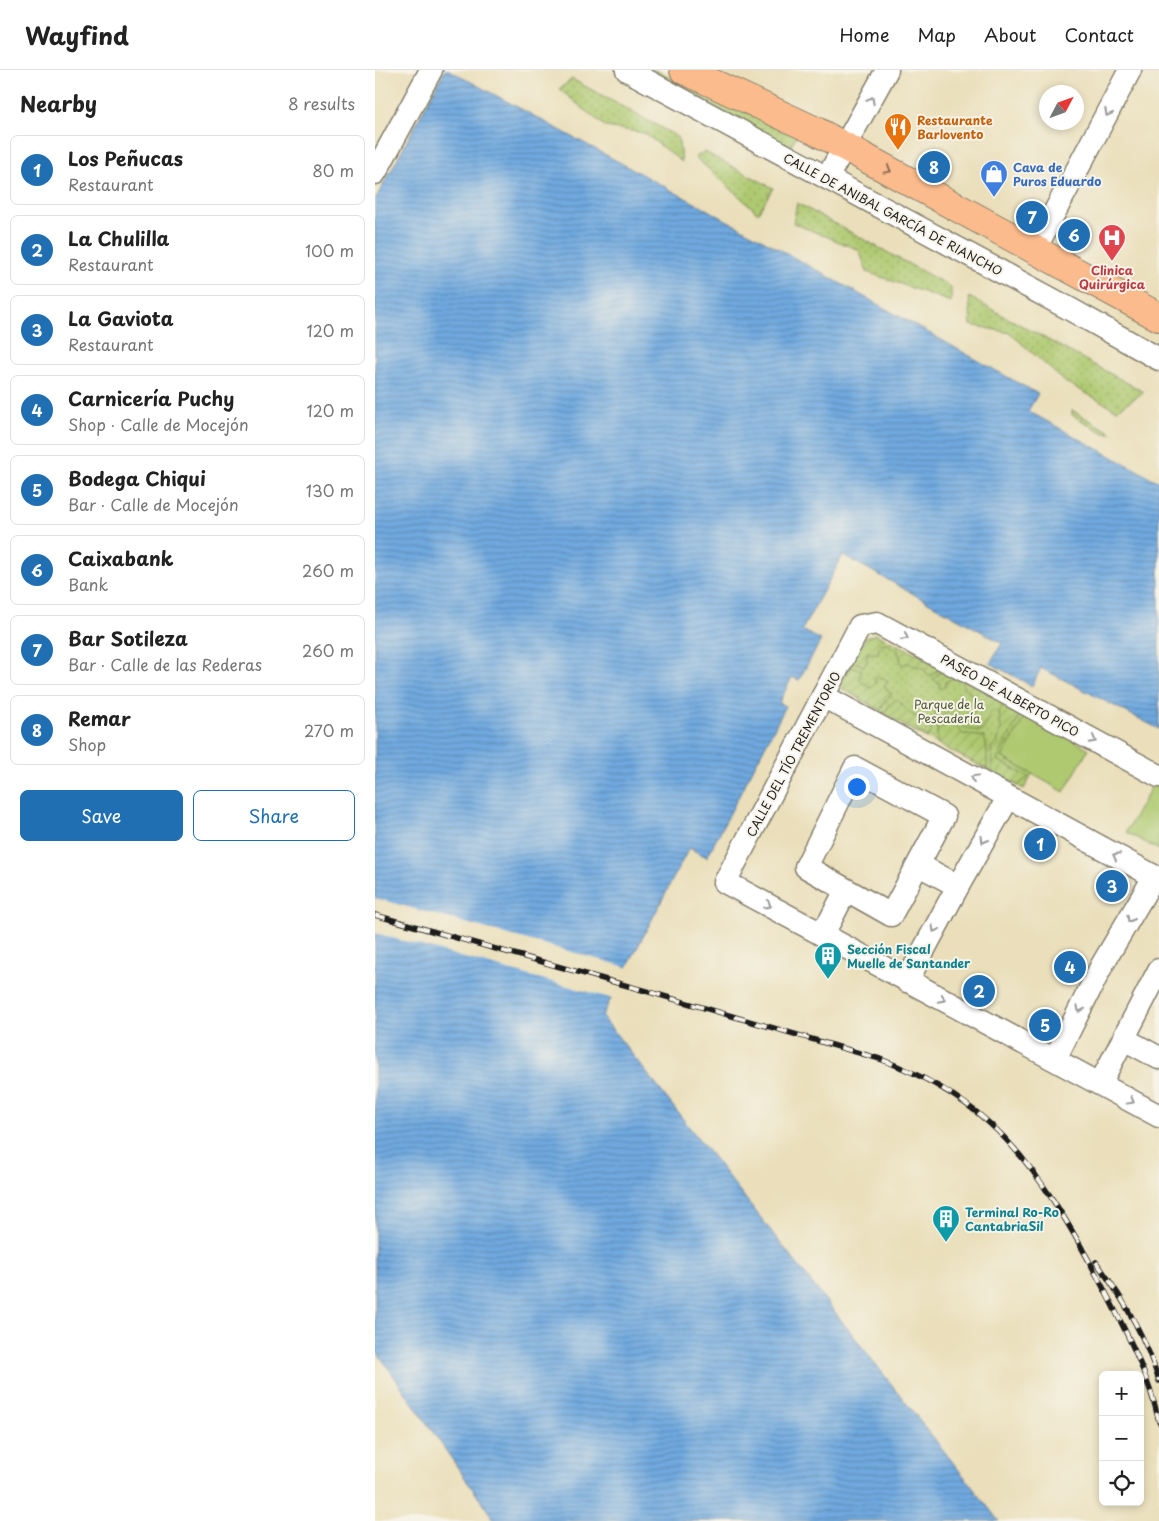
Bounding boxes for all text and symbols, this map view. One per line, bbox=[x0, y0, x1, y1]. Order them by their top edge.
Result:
text: Wayfind bbox=[25, 17, 129, 53]
text: Home bbox=[839, 21, 889, 48]
text: Map bbox=[917, 21, 956, 48]
text: About bbox=[984, 21, 1036, 48]
text: Contact bbox=[1064, 21, 1134, 48]
north arrow bbox=[1039, 85, 1084, 130]
text: Nearby bbox=[20, 87, 97, 119]
text: 8 results bbox=[288, 91, 355, 115]
one-way arrow bbox=[865, 96, 875, 105]
one-way arrow bbox=[1104, 108, 1114, 117]
place label: Restaurante Barlovento bbox=[917, 111, 993, 143]
restaurant icon: Restaurante Barlovento bbox=[883, 112, 913, 151]
text: Los Peñucas bbox=[68, 144, 183, 172]
street label: CALLE DE ANIBAL GARCÍA DE RIANCHO bbox=[780, 148, 1006, 280]
pin: 8 bbox=[918, 148, 950, 186]
text: 1 bbox=[33, 158, 41, 182]
text: 80 m bbox=[312, 158, 354, 182]
place label: Cava de Puros Eduardo bbox=[1013, 158, 1101, 190]
shop icon: Cava de Puros Eduardo bbox=[979, 159, 1009, 198]
one-way arrow bbox=[883, 164, 892, 174]
text: Restaurant bbox=[68, 172, 154, 196]
pin: 7 bbox=[1016, 198, 1048, 236]
pin: 6 bbox=[1058, 216, 1090, 254]
hospital icon: Clinica Quirúrgica bbox=[1097, 223, 1127, 262]
text: La Chulilla bbox=[68, 224, 169, 252]
text: 2 bbox=[31, 238, 43, 262]
text: 100 m bbox=[305, 238, 354, 262]
text: Restaurant bbox=[68, 252, 154, 276]
place label: Clinica Quirúrgica bbox=[1079, 261, 1146, 293]
text: La Gaviota bbox=[68, 304, 174, 332]
text: 3 bbox=[32, 318, 42, 342]
text: 120 m bbox=[307, 318, 354, 342]
text: Restaurant bbox=[68, 332, 154, 356]
text: Carnicería Puchy bbox=[68, 384, 234, 412]
text: 4 bbox=[32, 398, 42, 422]
text: 120 m bbox=[307, 398, 354, 422]
text: Shop · Calle de Mocejón bbox=[68, 412, 249, 436]
text: Bodega Chiqui bbox=[68, 464, 206, 492]
text: 5 bbox=[32, 478, 42, 502]
text: 130 m bbox=[306, 478, 354, 502]
text: Bar · Calle de Mocejón bbox=[68, 492, 239, 516]
text: Caixabank bbox=[68, 544, 173, 572]
text: 6 bbox=[31, 558, 43, 582]
text: 260 m bbox=[302, 558, 354, 582]
text: Bank bbox=[68, 572, 108, 596]
text: Bar Sotileza bbox=[68, 624, 188, 652]
one-way arrow bbox=[899, 631, 908, 641]
text: 7 bbox=[32, 638, 42, 662]
text: 260 m bbox=[302, 638, 354, 662]
street label: PASEO DE ALBERTO PICO bbox=[938, 649, 1082, 741]
text: Bar · Calle de las Rederas bbox=[68, 652, 262, 676]
street label: CALLE DEL TÍO TREMENTORIO bbox=[742, 668, 844, 840]
park label: Parque de la Pescadería bbox=[914, 695, 985, 727]
text: Remar bbox=[68, 704, 131, 732]
text: 8 bbox=[32, 718, 42, 742]
text: 270 m bbox=[304, 718, 354, 742]
text: Shop bbox=[68, 732, 106, 756]
one-way arrow bbox=[1088, 734, 1097, 744]
your location bbox=[844, 774, 870, 800]
one-way arrow bbox=[970, 774, 979, 784]
button: Save bbox=[20, 790, 183, 841]
button: Share bbox=[193, 790, 355, 841]
pin: 1 bbox=[1024, 825, 1056, 863]
one-way arrow bbox=[981, 835, 991, 844]
one-way arrow bbox=[1112, 852, 1121, 862]
pin: 3 bbox=[1096, 867, 1128, 905]
one-way arrow bbox=[763, 899, 772, 909]
one-way arrow bbox=[1126, 913, 1136, 922]
one-way arrow bbox=[931, 924, 941, 933]
place label: Sección Fiscal Muelle de Santander bbox=[847, 940, 971, 972]
building icon: Sección Fiscal Muelle de Santander bbox=[813, 941, 843, 980]
pin: 4 bbox=[1054, 948, 1086, 986]
pin: 2 bbox=[963, 972, 995, 1010]
one-way arrow bbox=[937, 993, 946, 1003]
one-way arrow bbox=[1076, 1004, 1086, 1013]
pin: 5 bbox=[1029, 1006, 1061, 1044]
one-way arrow bbox=[1126, 1095, 1135, 1105]
place label: Terminal Ro-Ro CantabriaSil bbox=[965, 1203, 1059, 1235]
building icon: Terminal Ro-Ro CantabriaSil bbox=[931, 1204, 961, 1243]
map controls bbox=[1099, 1371, 1144, 1506]
button: + bbox=[1099, 1371, 1144, 1416]
button: − bbox=[1099, 1416, 1144, 1461]
button: locate bbox=[1099, 1461, 1144, 1506]

